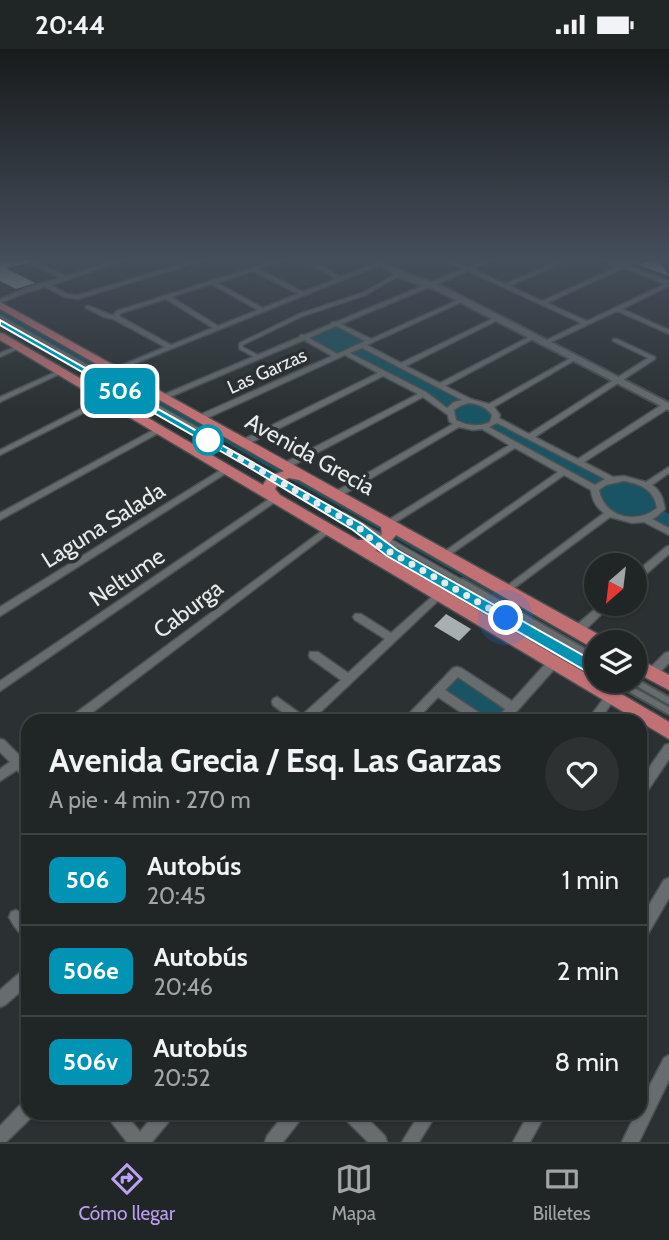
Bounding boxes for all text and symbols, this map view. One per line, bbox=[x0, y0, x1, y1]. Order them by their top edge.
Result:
text: 20:44 bbox=[35, 9, 105, 41]
street label: Las Garzas bbox=[224, 343, 310, 399]
line badge: 506 bbox=[80, 368, 160, 414]
text: 506 bbox=[98, 376, 142, 405]
street label: Avenida Grecia bbox=[241, 407, 379, 501]
unlabelled marker bbox=[193, 425, 223, 455]
street label: Laguna Salada bbox=[36, 476, 170, 574]
street label: Neltume bbox=[84, 542, 170, 612]
north arrow bbox=[584, 553, 648, 616]
map controls bbox=[584, 553, 647, 693]
street label: Caburga bbox=[148, 574, 228, 644]
your location bbox=[488, 600, 523, 635]
button: layers bbox=[584, 630, 647, 693]
button: heart bbox=[545, 737, 619, 811]
text: Avenida Grecia / Esq. Las Garzas bbox=[49, 740, 502, 780]
text: A pie · 4 min · 270 m bbox=[49, 786, 251, 814]
text: Autobús bbox=[147, 850, 241, 882]
text: 1 min bbox=[562, 864, 619, 896]
text: 506 bbox=[66, 865, 109, 894]
text: 20:45 bbox=[147, 882, 206, 910]
text: Autobús bbox=[154, 941, 248, 973]
text: 2 min bbox=[557, 955, 619, 987]
text: 506e bbox=[63, 956, 119, 985]
text: 20:46 bbox=[154, 973, 213, 1001]
text: Autobús bbox=[153, 1032, 247, 1064]
text: 8 min bbox=[555, 1046, 619, 1078]
text: 506v bbox=[63, 1047, 118, 1076]
text: 20:52 bbox=[153, 1064, 211, 1092]
tab: Cómo llegar bbox=[78, 1160, 175, 1225]
tab: Mapa bbox=[332, 1160, 376, 1225]
tab: Billetes bbox=[533, 1160, 591, 1225]

